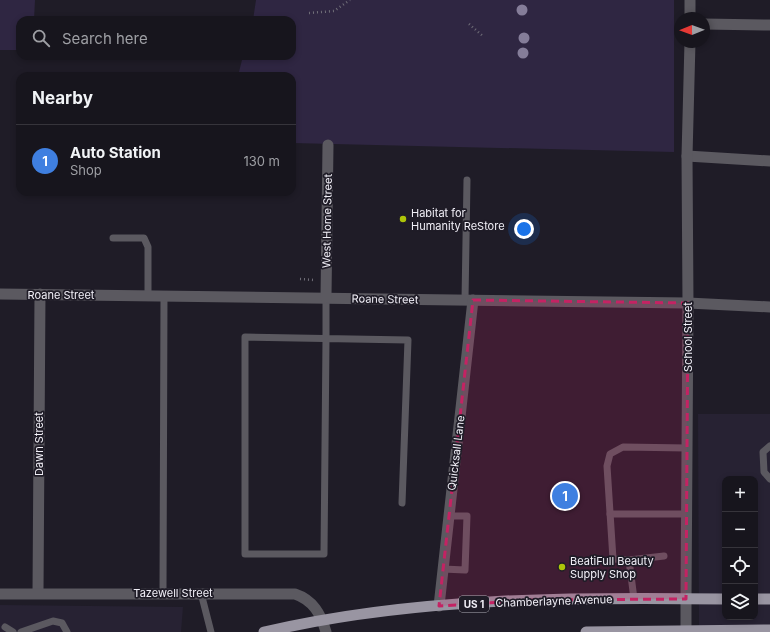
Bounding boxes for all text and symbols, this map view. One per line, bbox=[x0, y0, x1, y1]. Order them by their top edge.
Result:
north arrow bbox=[674, 12, 710, 48]
search box bbox=[16, 16, 296, 60]
icon: search bbox=[30, 27, 52, 49]
text: Search here bbox=[62, 29, 148, 48]
text: Nearby bbox=[32, 88, 93, 108]
text: Auto Station bbox=[70, 143, 161, 162]
text: 1 bbox=[42, 153, 48, 169]
text: 130 m bbox=[243, 153, 280, 169]
text: Shop bbox=[70, 162, 102, 178]
street label: West Home Street bbox=[319, 173, 335, 268]
place label: Habitat for Humanity ReStore bbox=[411, 206, 505, 233]
marker: Habitat for Humanity ReStore bbox=[398, 214, 408, 224]
your location bbox=[514, 219, 534, 239]
street label: Roane Street bbox=[28, 288, 95, 302]
street label: Roane Street bbox=[351, 291, 419, 307]
street label: School Street bbox=[681, 302, 695, 372]
street label: Dawn Street bbox=[32, 412, 46, 476]
street label: Quicksall Lane bbox=[444, 415, 468, 491]
map controls bbox=[722, 476, 758, 620]
button: + bbox=[722, 476, 758, 512]
pin: 1 bbox=[552, 481, 578, 511]
button: − bbox=[722, 512, 758, 548]
button: locate bbox=[722, 548, 758, 584]
place label: BeatiFull Beauty Supply Shop bbox=[570, 554, 654, 581]
marker: BeatiFull Beauty Supply Shop bbox=[557, 562, 567, 572]
button: layers bbox=[722, 584, 758, 620]
street label: Tazewell Street bbox=[133, 586, 213, 600]
street label: Chamberlayne Avenue bbox=[495, 592, 613, 610]
road number: US 1 bbox=[459, 596, 489, 612]

